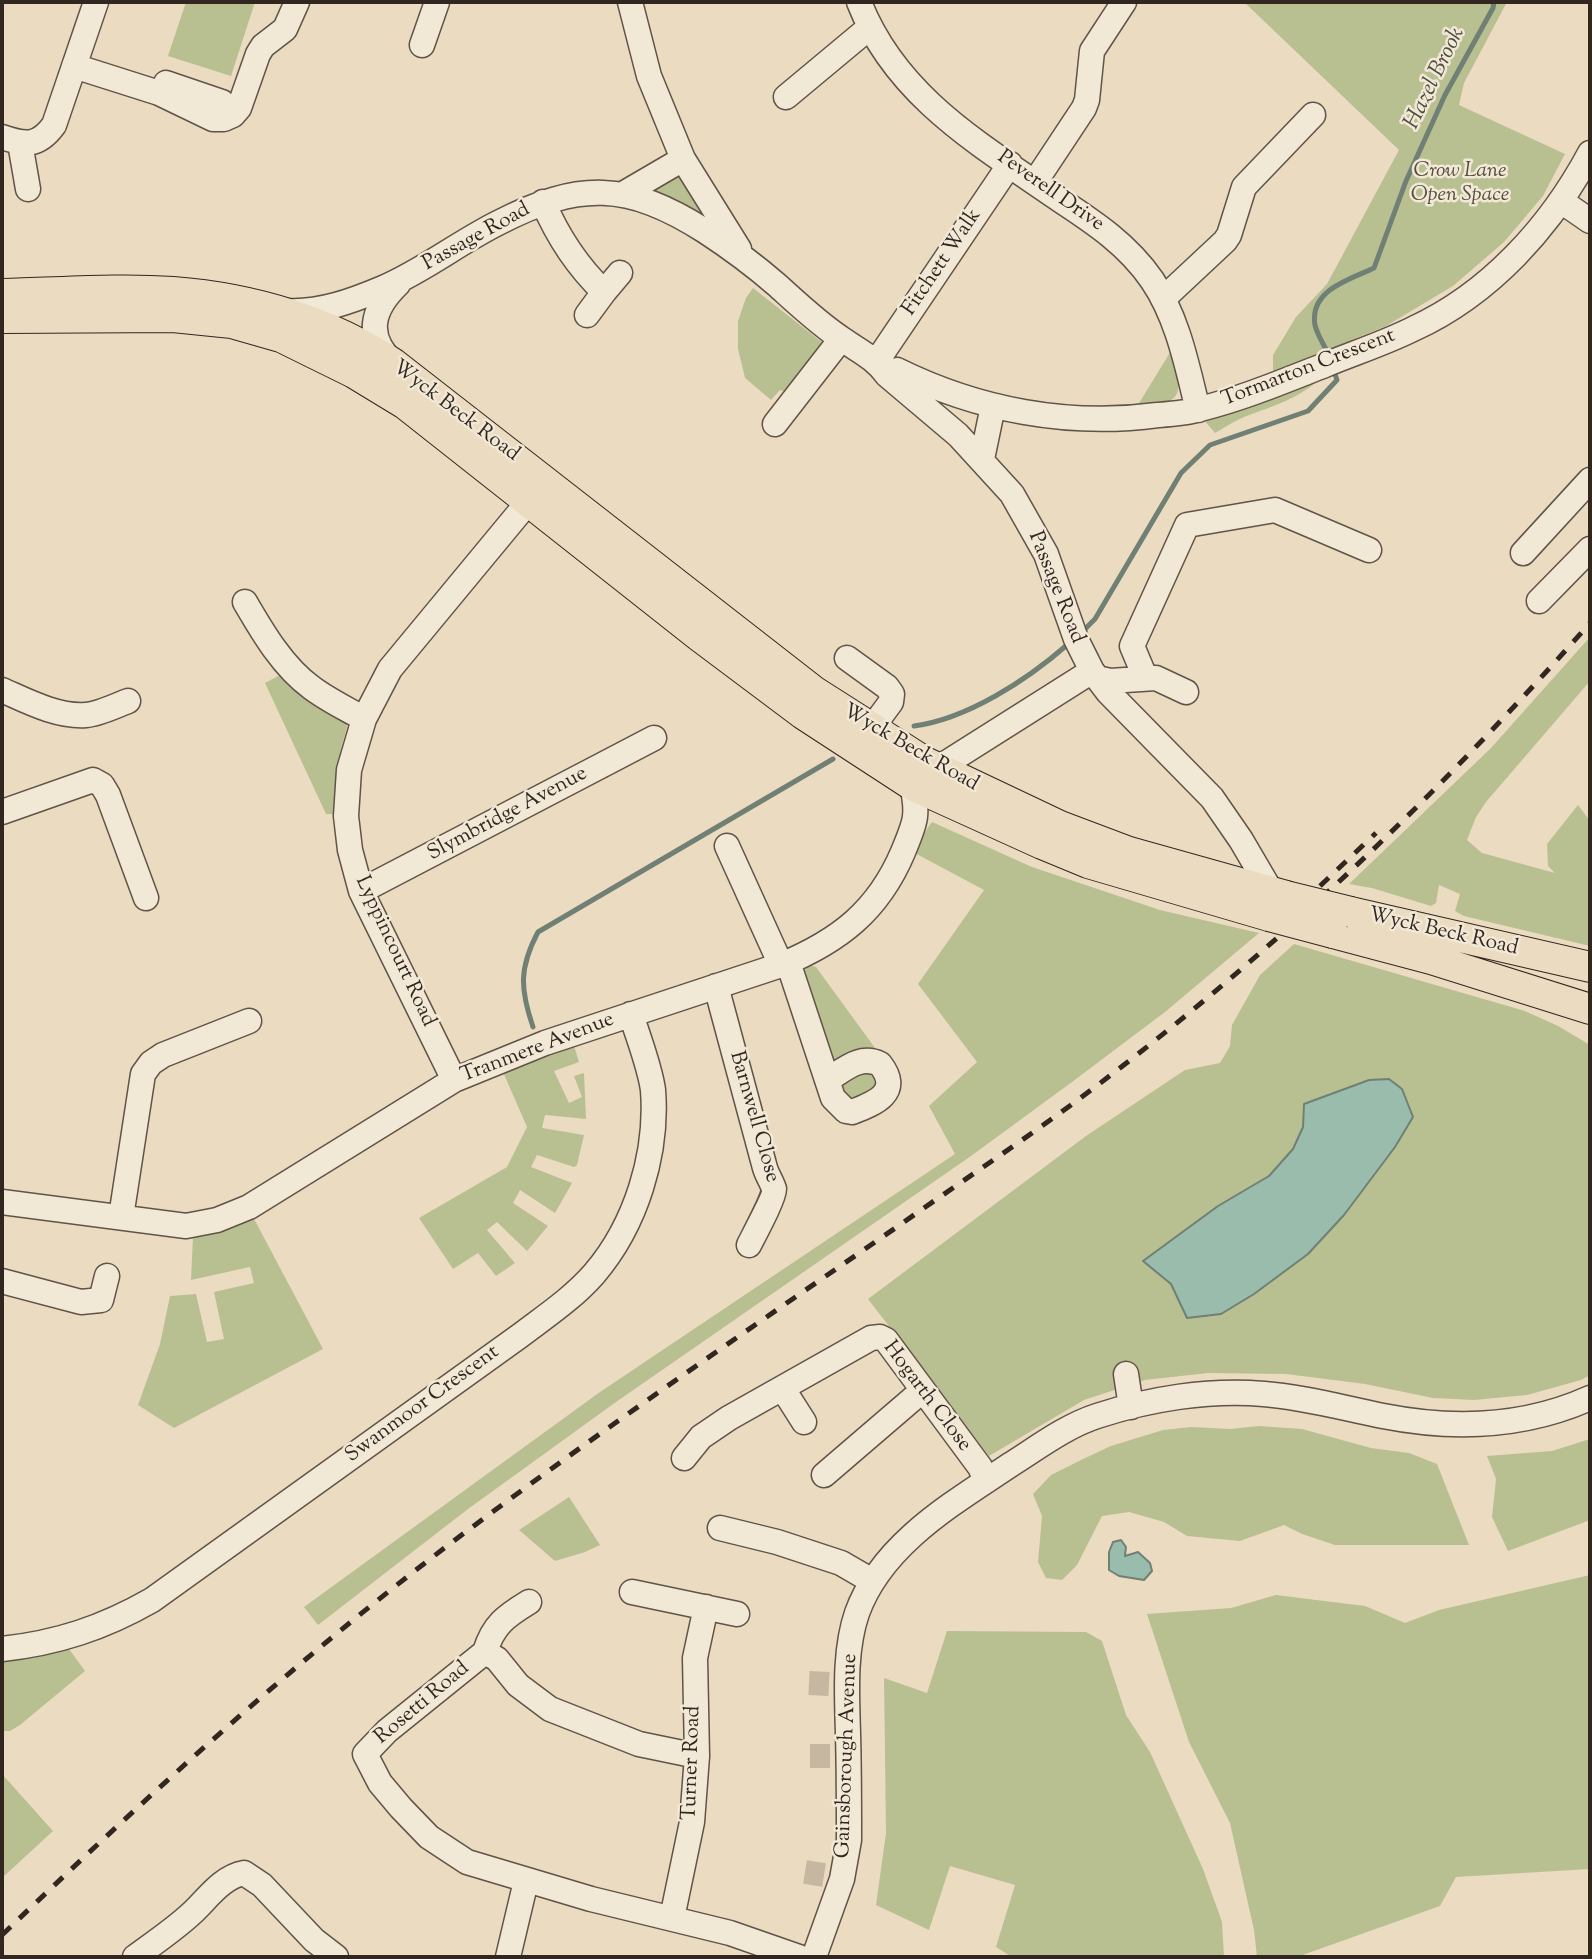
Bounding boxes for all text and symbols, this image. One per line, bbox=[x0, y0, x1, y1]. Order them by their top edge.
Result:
water label: Hazel Brook bbox=[1400, 24, 1472, 134]
street label: Peverell Drive bbox=[992, 146, 1108, 238]
park label: Crow Lane Open Space bbox=[1411, 159, 1509, 209]
street label: Passage Road bbox=[419, 198, 535, 278]
street label: Fitchett Walk bbox=[898, 205, 988, 321]
street label: Tormarton Crescent bbox=[1219, 324, 1399, 414]
street label: Wyck Beck Road bbox=[386, 356, 524, 468]
street label: Passage Road bbox=[1021, 528, 1089, 648]
street label: Wyck Beck Road bbox=[837, 700, 983, 798]
street label: Slymbridge Avenue bbox=[424, 762, 592, 868]
street label: Lyppincourt Road bbox=[348, 873, 440, 1031]
street label: Wyck Beck Road bbox=[1366, 904, 1520, 962]
street label: Tranmere Avenue bbox=[458, 1008, 618, 1090]
street label: Barnwell Close bbox=[722, 1048, 784, 1186]
street label: Hogarth Close bbox=[876, 1337, 976, 1457]
street label: Swanmoor Crescent bbox=[341, 1341, 505, 1469]
street label: Gainsborough Avenue bbox=[832, 1653, 864, 1859]
street label: Rosetti Road bbox=[371, 1657, 475, 1751]
street label: Turner Road bbox=[678, 1705, 708, 1821]

